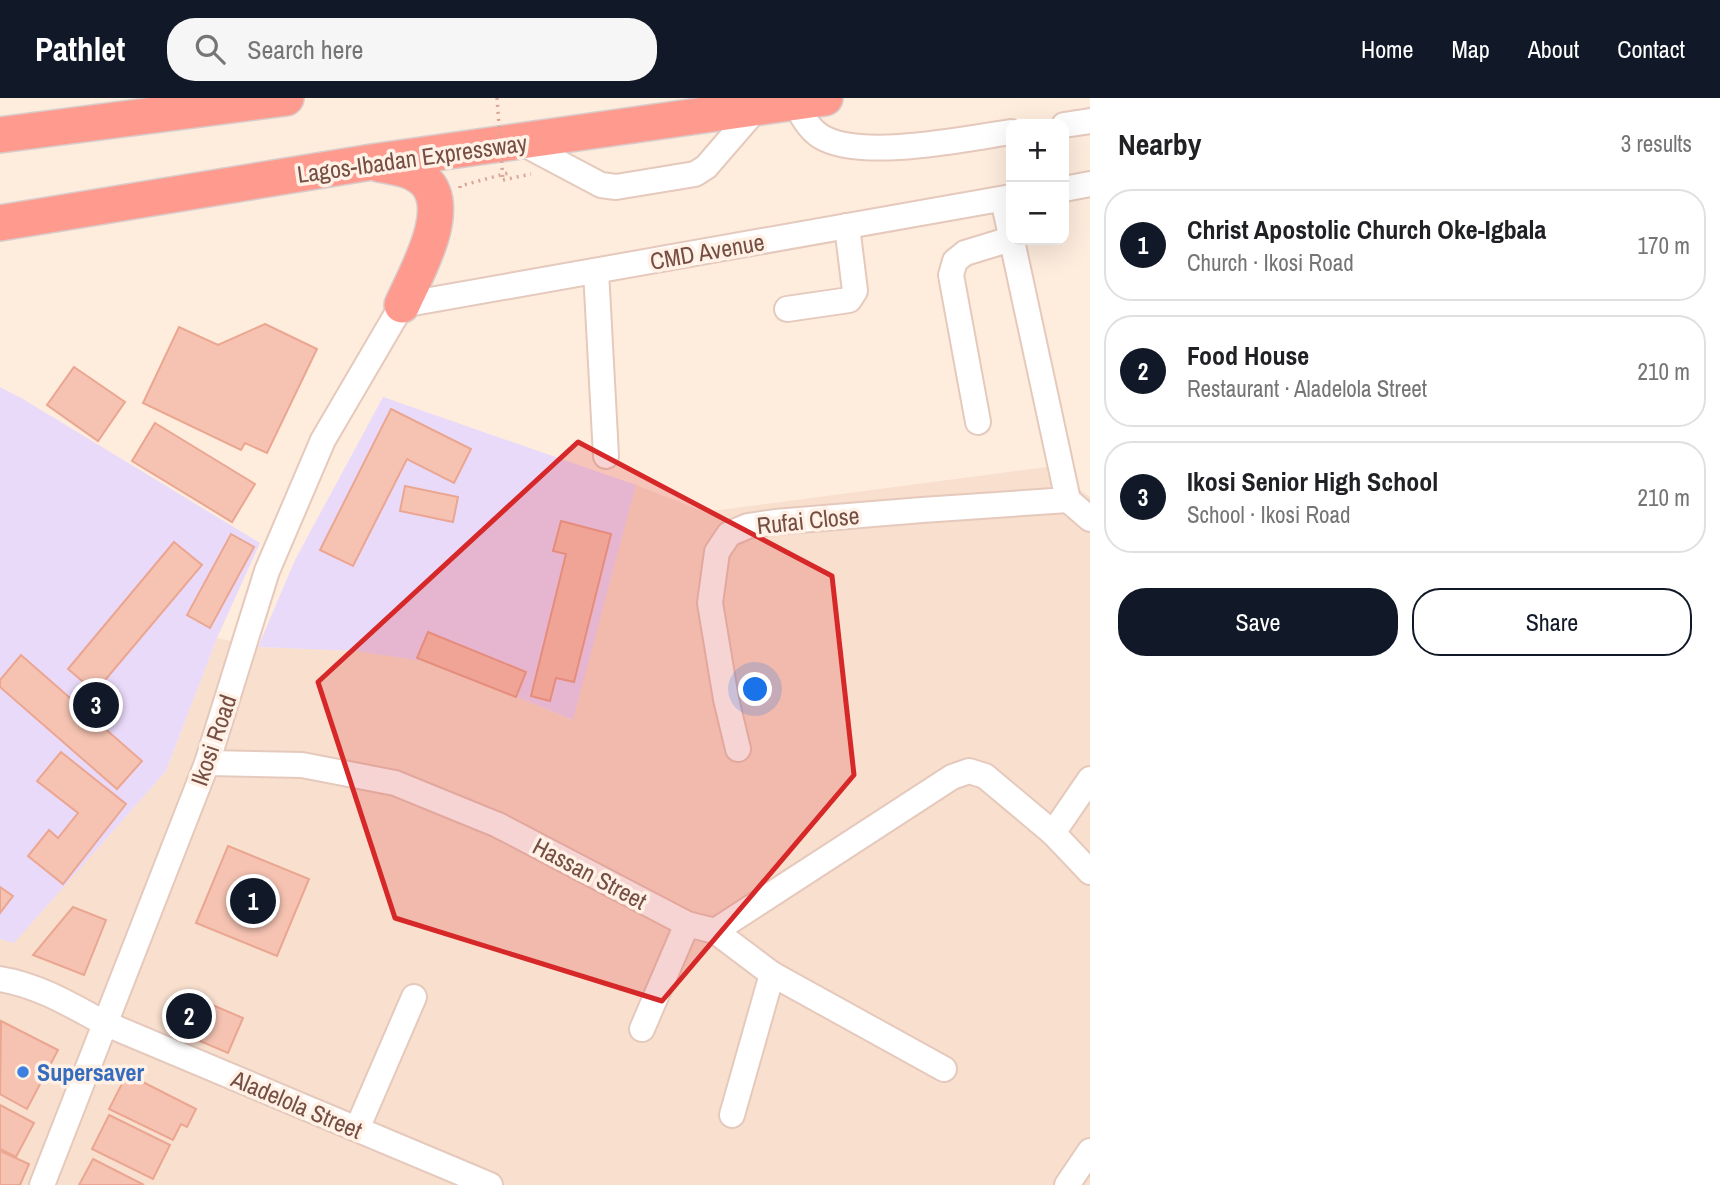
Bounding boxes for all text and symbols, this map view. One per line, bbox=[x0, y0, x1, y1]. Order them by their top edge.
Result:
search box bbox=[167, 18, 657, 81]
text: Pathlet bbox=[35, 27, 125, 71]
icon: search bbox=[191, 30, 229, 68]
text: Search here bbox=[247, 32, 363, 67]
text: Home bbox=[1361, 33, 1413, 65]
text: Map bbox=[1451, 33, 1490, 65]
text: About bbox=[1528, 33, 1579, 65]
text: Contact bbox=[1617, 33, 1685, 65]
map controls bbox=[1006, 119, 1069, 245]
button: + bbox=[1006, 119, 1069, 182]
text: Nearby bbox=[1118, 124, 1201, 164]
street label: Lagos-Ibadan Expressway bbox=[295, 126, 529, 190]
text: 3 results bbox=[1621, 128, 1692, 159]
button: − bbox=[1006, 182, 1069, 245]
text: Christ Apostolic Church Oke-Igbala bbox=[1187, 212, 1546, 247]
street label: CMD Avenue bbox=[647, 225, 767, 277]
text: 1 bbox=[1138, 230, 1148, 261]
text: 170 m bbox=[1638, 230, 1690, 261]
text: Church · Ikosi Road bbox=[1187, 247, 1354, 278]
text: Food House bbox=[1187, 338, 1309, 373]
text: 2 bbox=[1138, 356, 1148, 387]
text: 210 m bbox=[1638, 356, 1690, 387]
text: Restaurant · Aladelola Street bbox=[1187, 373, 1427, 404]
text: Ikosi Senior High School bbox=[1187, 464, 1438, 499]
text: 3 bbox=[1138, 482, 1148, 513]
text: 210 m bbox=[1638, 482, 1690, 513]
street label: Rufai Close bbox=[755, 499, 861, 541]
text: School · Ikosi Road bbox=[1187, 499, 1351, 530]
button: Save bbox=[1118, 588, 1398, 656]
button: Share bbox=[1412, 588, 1692, 656]
your location bbox=[738, 672, 772, 706]
pin: 3 bbox=[73, 679, 119, 731]
street label: Ikosi Road bbox=[183, 690, 243, 790]
street label: Hassan Street bbox=[527, 830, 653, 917]
pin: 1 bbox=[230, 875, 276, 927]
pin: 2 bbox=[166, 990, 212, 1042]
place label: Supersaver bbox=[37, 1056, 145, 1088]
street label: Aladelola Street bbox=[226, 1062, 368, 1146]
marker: Supersaver bbox=[15, 1064, 31, 1080]

